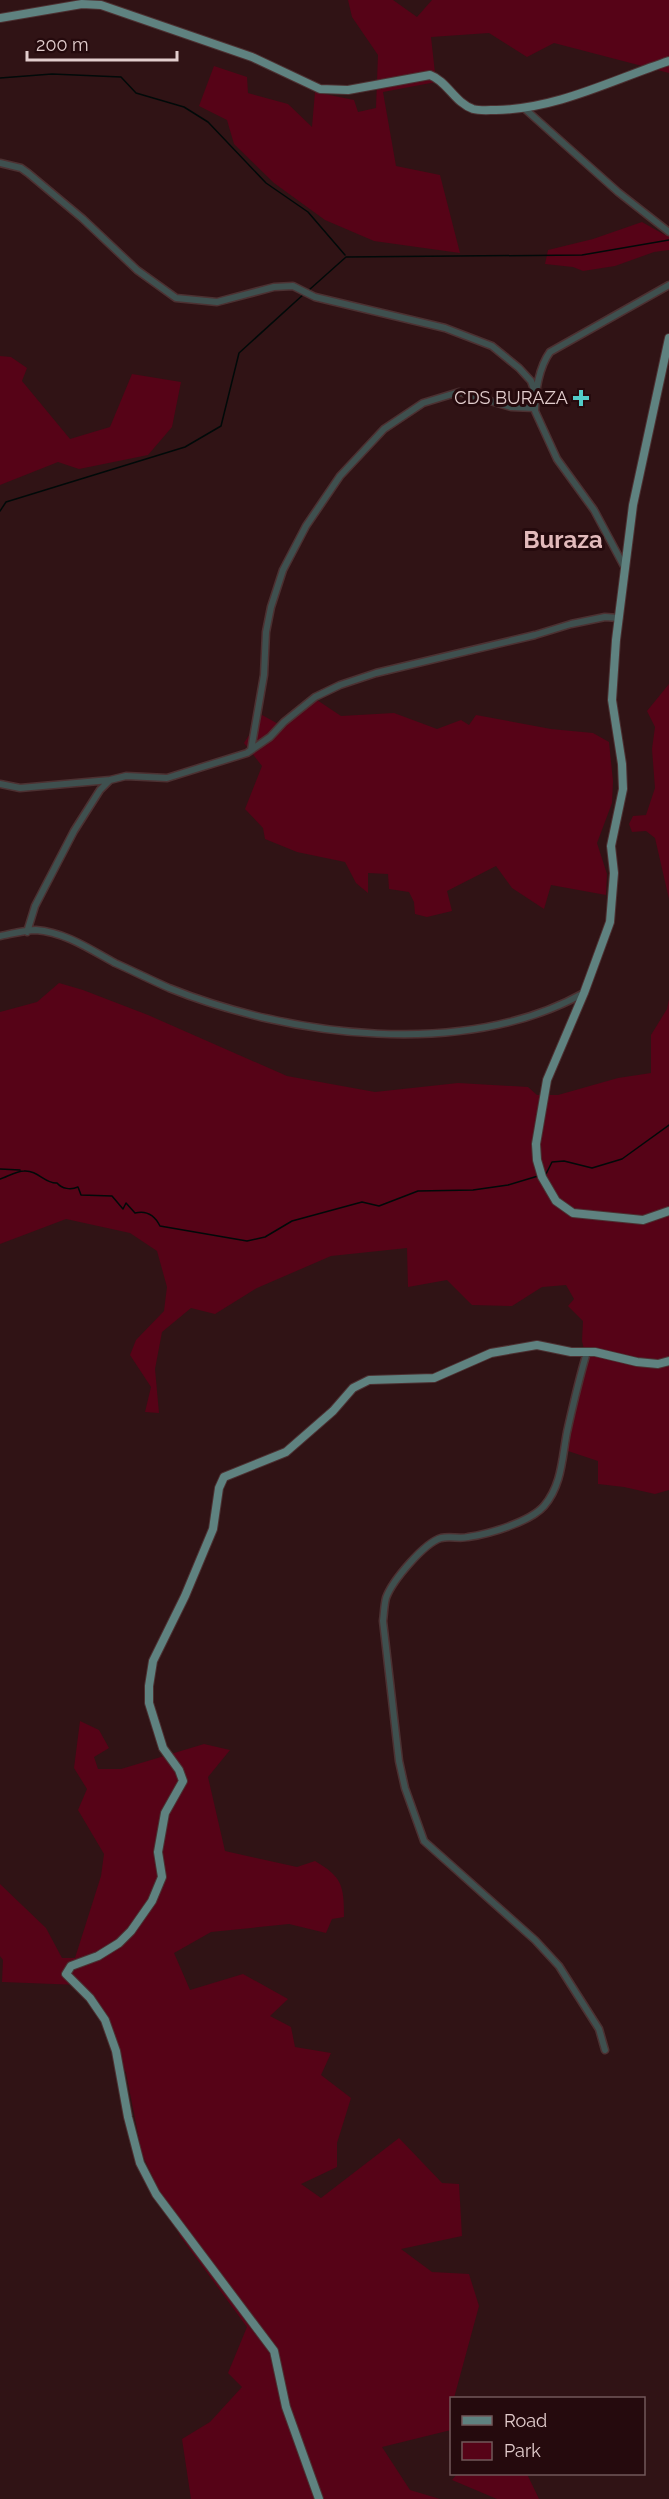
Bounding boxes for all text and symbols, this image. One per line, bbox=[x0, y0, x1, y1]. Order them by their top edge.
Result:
scale bar bbox=[27, 24, 177, 62]
text: 200 m bbox=[36, 34, 89, 55]
place label: CDS BURAZA bbox=[454, 387, 568, 408]
marker: CDS BURAZA bbox=[572, 389, 590, 407]
district label: Buraza bbox=[523, 525, 603, 554]
legend bbox=[450, 2397, 645, 2475]
text: Road bbox=[504, 2410, 547, 2431]
text: Park bbox=[504, 2440, 541, 2461]

